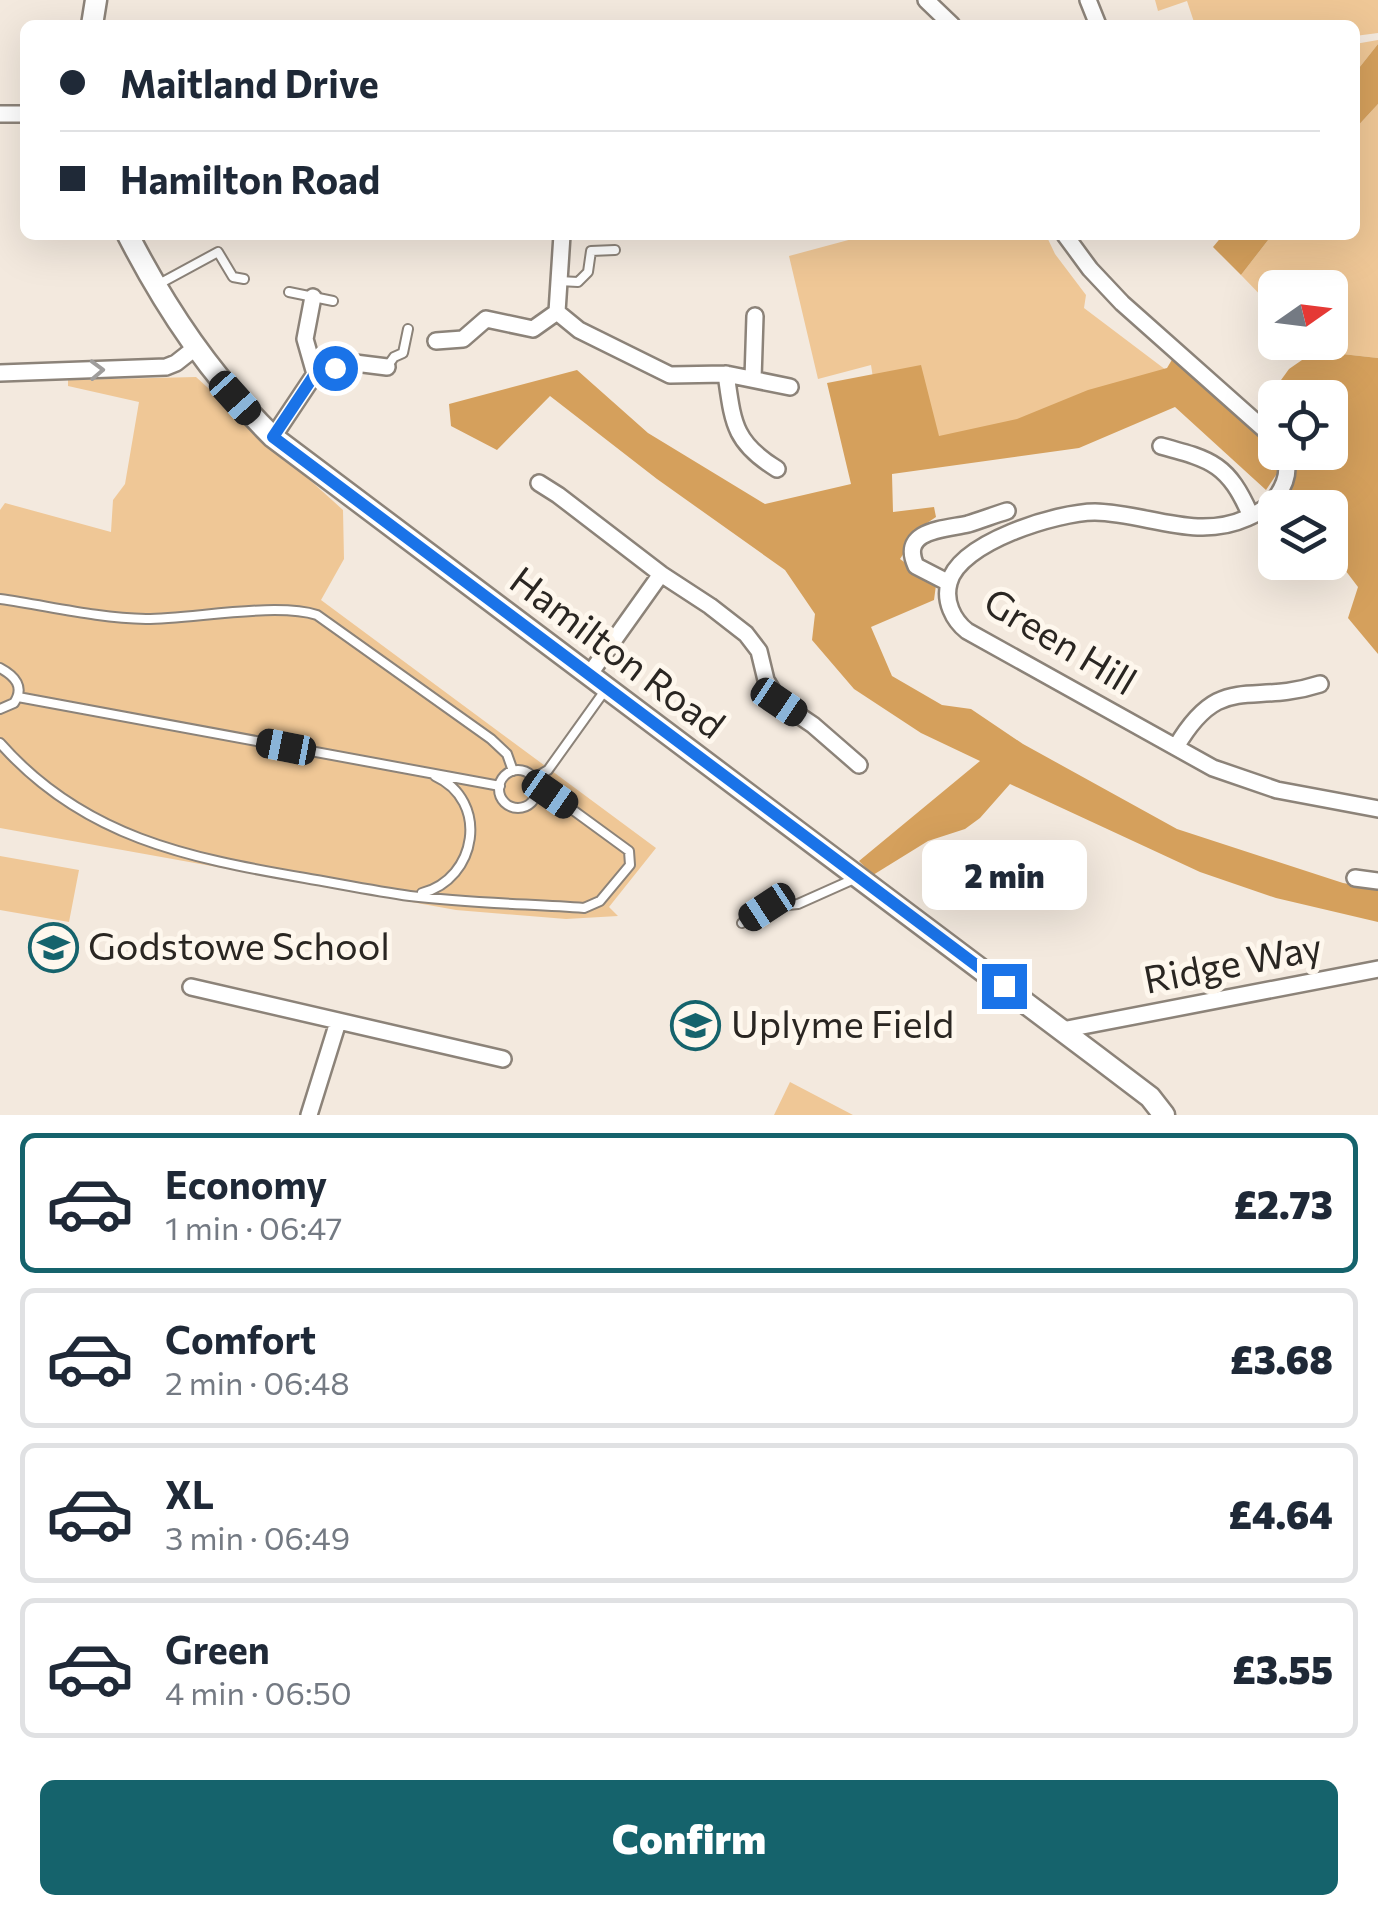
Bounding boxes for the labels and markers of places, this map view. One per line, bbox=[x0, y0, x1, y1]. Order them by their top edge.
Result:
school or university icon: Godstowe School bbox=[27, 921, 79, 973]
place label: Godstowe School bbox=[88, 921, 390, 968]
school or university icon: Uplyme Field bbox=[670, 999, 722, 1051]
place label: Uplyme Field bbox=[731, 999, 954, 1046]

